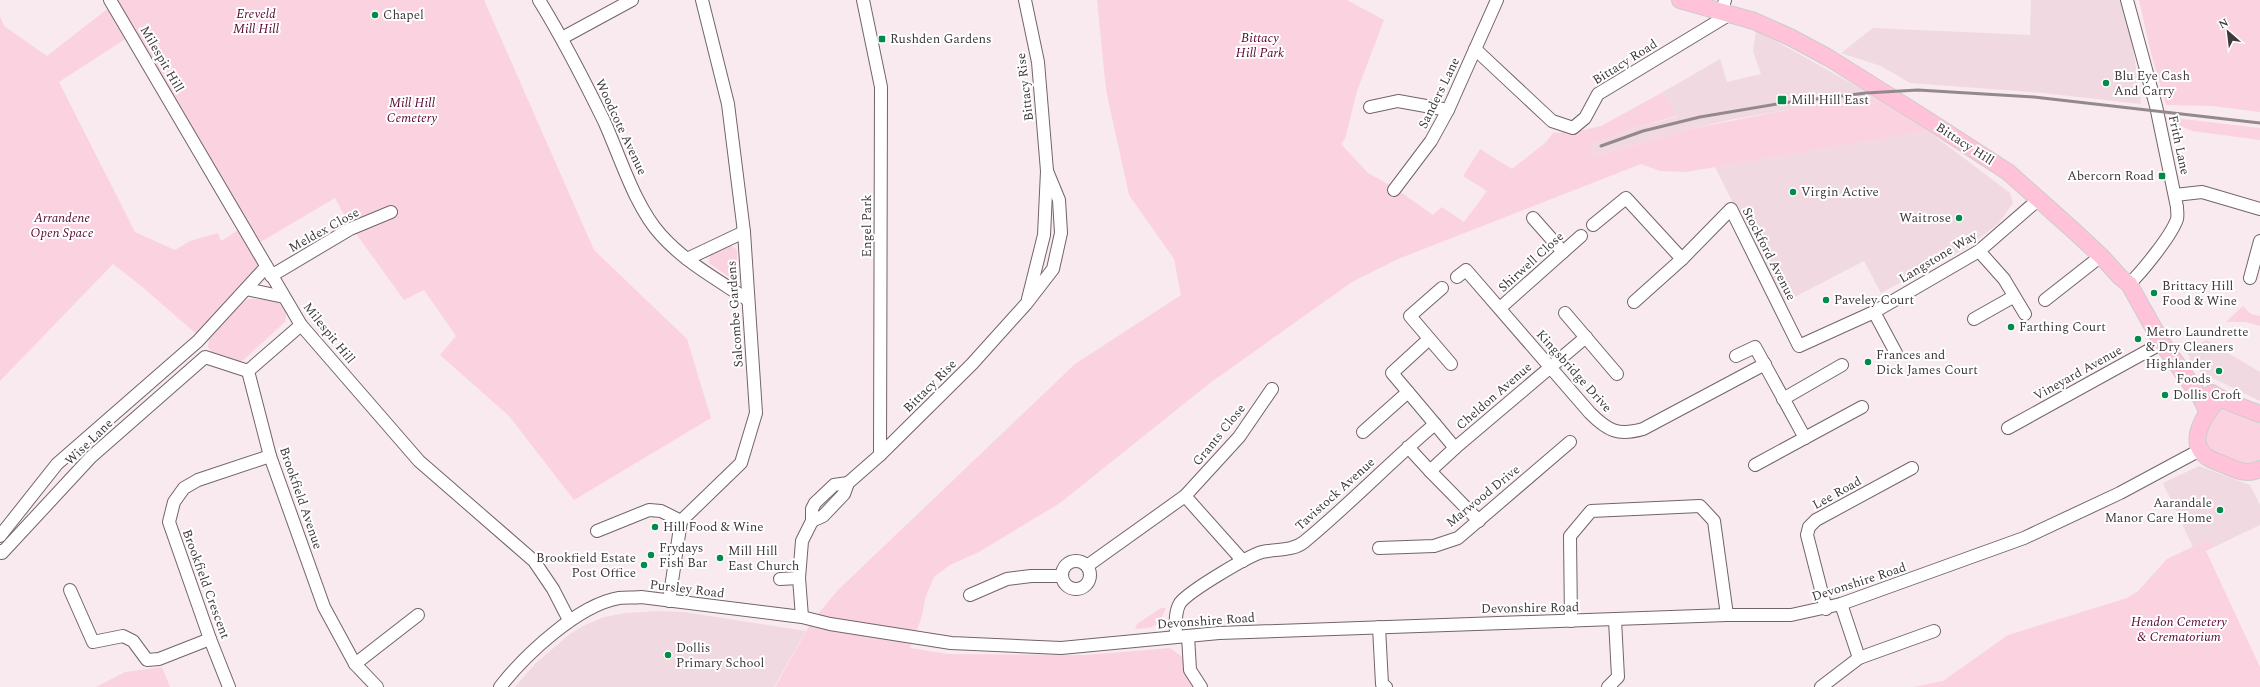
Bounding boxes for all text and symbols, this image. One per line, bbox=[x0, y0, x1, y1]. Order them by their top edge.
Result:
park label: Ereveld Mill Hill bbox=[233, 4, 280, 39]
place label: Chapel bbox=[383, 5, 424, 25]
marker: Chapel bbox=[370, 10, 380, 20]
north arrow bbox=[2208, 12, 2248, 52]
text: N bbox=[2216, 14, 2232, 33]
street label: Milespit Hill bbox=[135, 22, 189, 96]
park label: Bittacy Hill Park bbox=[1236, 28, 1284, 63]
place label: Rushden Gardens bbox=[890, 29, 992, 49]
marker: Rushden Gardens bbox=[877, 34, 887, 44]
street label: Bittacy Road bbox=[1589, 34, 1661, 90]
street label: Bittacy Rise bbox=[1011, 52, 1039, 122]
street label: Sanders Lane bbox=[1413, 54, 1465, 132]
place label: Blu Eye Cash And Carry bbox=[2114, 66, 2190, 101]
street label: Woodcote Avenue bbox=[590, 76, 652, 178]
marker: Blu Eye Cash And Carry bbox=[2101, 78, 2111, 88]
place label: Mill Hill East bbox=[1791, 90, 1869, 110]
park label: Mill Hill Cemetery bbox=[387, 93, 437, 128]
marker: Mill Hill East bbox=[1776, 94, 1788, 106]
street label: Frith Lane bbox=[2163, 113, 2195, 177]
street label: Bittacy Hill bbox=[1932, 118, 1998, 170]
place label: Abercorn Road bbox=[2067, 166, 2154, 186]
marker: Abercorn Road bbox=[2157, 171, 2167, 181]
place label: Virgin Active bbox=[1801, 182, 1879, 202]
marker: Virgin Active bbox=[1788, 187, 1798, 197]
street label: Engel Park bbox=[857, 194, 877, 258]
street label: Meldex Close bbox=[285, 202, 363, 258]
street label: Stockford Avenue bbox=[1737, 204, 1801, 304]
park label: Arrandene Open Space bbox=[31, 208, 94, 243]
place label: Waitrose bbox=[1899, 208, 1951, 228]
marker: Waitrose bbox=[1954, 213, 1964, 223]
street label: Langstone Way bbox=[1895, 225, 1982, 288]
street label: Shirwell Close bbox=[1494, 227, 1568, 297]
street label: Salcombe Gardens bbox=[721, 260, 749, 368]
place label: Brittacy Hill Food & Wine bbox=[2162, 276, 2237, 311]
marker: Brittacy Hill Food & Wine bbox=[2149, 288, 2159, 298]
place label: Paveley Court bbox=[1834, 290, 1914, 310]
marker: Paveley Court bbox=[1821, 295, 1831, 305]
street label: Milespit Hill bbox=[298, 298, 360, 368]
place label: Farthing Court bbox=[2019, 317, 2106, 337]
marker: Farthing Court bbox=[2006, 322, 2016, 332]
place label: Metro Laundrette & Dry Cleaners bbox=[2146, 322, 2249, 357]
street label: Kingsbridge Drive bbox=[1531, 325, 1617, 417]
marker: Metro Laundrette & Dry Cleaners bbox=[2133, 334, 2143, 344]
street label: Vineyard Avenue bbox=[2030, 340, 2126, 406]
place label: Frances and Dick James Court bbox=[1876, 345, 1978, 380]
place label: Highlander Foods bbox=[2145, 354, 2211, 389]
street label: Bittacy Rise bbox=[899, 355, 961, 417]
street label: Cheldon Avenue bbox=[1452, 357, 1536, 435]
marker: Frances and Dick James Court bbox=[1863, 357, 1873, 367]
marker: Highlander Foods bbox=[2214, 366, 2224, 376]
place label: Dollis Croft bbox=[2173, 385, 2241, 405]
marker: Dollis Croft bbox=[2160, 390, 2170, 400]
street label: Grants Close bbox=[1188, 400, 1250, 470]
street label: Wise Lane bbox=[60, 414, 118, 470]
street label: Brookfield Avenue bbox=[274, 444, 328, 552]
street label: Tavistock Avenue bbox=[1291, 453, 1379, 535]
street label: Marwood Drive bbox=[1442, 460, 1524, 532]
street label: Lee Road bbox=[1809, 471, 1865, 515]
place label: Aarandale Manor Care Home bbox=[2105, 493, 2212, 528]
marker: Aarandale Manor Care Home bbox=[2215, 505, 2225, 515]
place label: Hill Food & Wine bbox=[663, 517, 764, 537]
marker: Hill Food & Wine bbox=[650, 522, 660, 532]
street label: Brookfield Crescent bbox=[177, 526, 235, 642]
place label: Frydays Fish Bar bbox=[659, 538, 707, 573]
place label: Mill Hill East Church bbox=[728, 541, 800, 576]
place label: Brookfield Estate Post Office bbox=[536, 548, 636, 583]
marker: Frydays Fish Bar bbox=[646, 550, 656, 560]
marker: Mill Hill East Church bbox=[715, 553, 725, 563]
street label: Devonshire Road bbox=[1809, 557, 1909, 607]
marker: Brookfield Estate Post Office bbox=[639, 560, 649, 570]
street label: Pursley Road bbox=[648, 574, 726, 604]
street label: Devonshire Road bbox=[1481, 597, 1579, 619]
street label: Devonshire Road bbox=[1156, 608, 1256, 634]
park label: Hendon Cemetery & Crematorium bbox=[2131, 612, 2227, 647]
place label: Dollis Primary School bbox=[676, 638, 765, 673]
marker: Dollis Primary School bbox=[663, 650, 673, 660]

